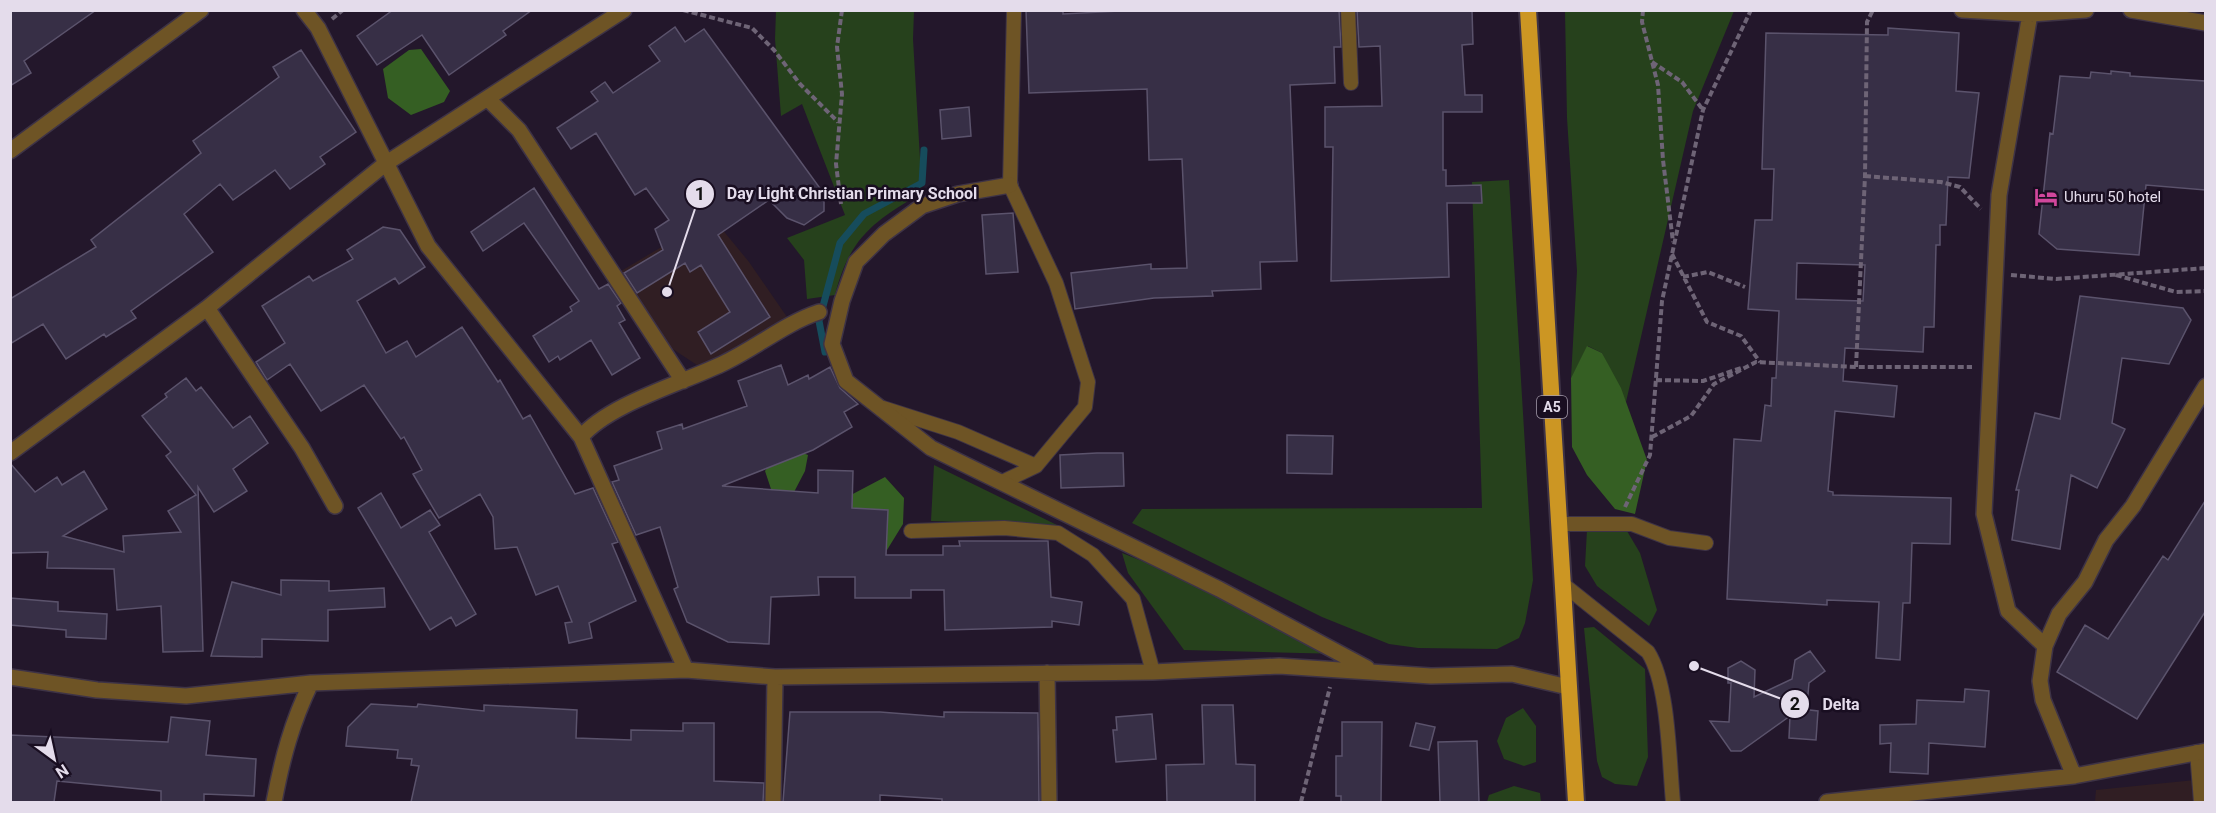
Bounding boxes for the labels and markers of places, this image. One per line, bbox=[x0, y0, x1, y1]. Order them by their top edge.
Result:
callout: Day Light Christian Primary School bbox=[685, 177, 990, 211]
hotel icon: Uhuru 50 hotel bbox=[2033, 184, 2059, 210]
place label: Uhuru 50 hotel bbox=[2064, 188, 2161, 206]
callout: Delta bbox=[1780, 687, 1871, 721]

